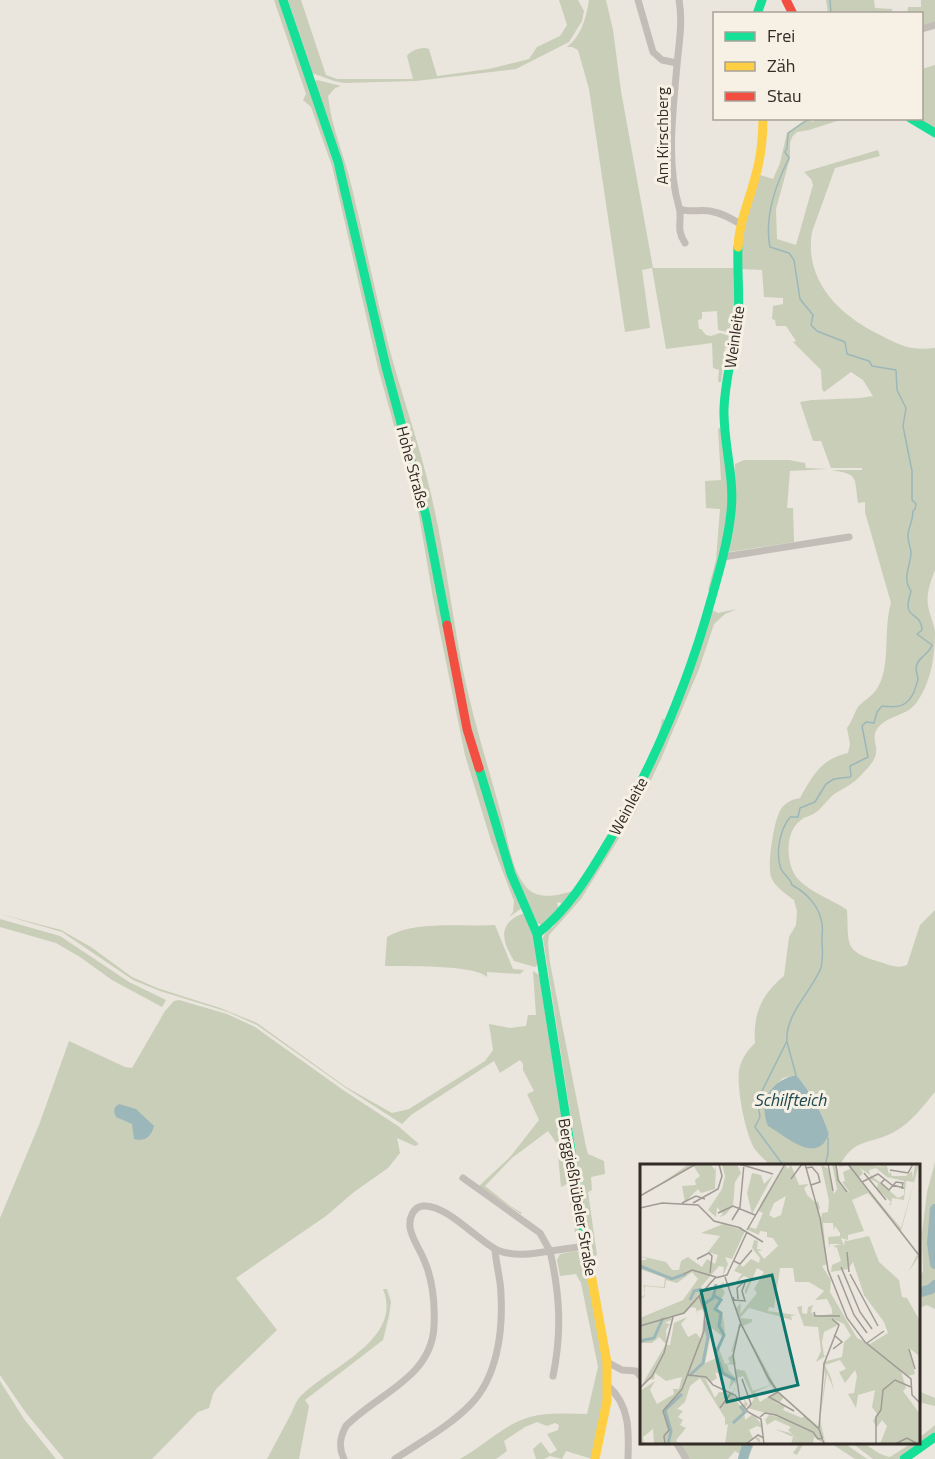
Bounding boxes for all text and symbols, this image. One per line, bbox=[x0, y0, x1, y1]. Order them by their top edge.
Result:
legend bbox=[713, 12, 923, 120]
text: Frei bbox=[767, 22, 795, 49]
text: Zäh bbox=[767, 52, 795, 79]
text: Stau bbox=[767, 82, 802, 109]
street label: Am Kirschberg bbox=[650, 87, 674, 185]
street label: Weinleite bbox=[718, 304, 750, 370]
street label: Hohe Straße bbox=[390, 423, 436, 511]
street label: Weinleite bbox=[603, 773, 653, 839]
water label: Schilfteich bbox=[754, 1086, 827, 1113]
street label: Berggießhübeler Straße bbox=[552, 1116, 604, 1278]
inset map bbox=[640, 1164, 920, 1444]

